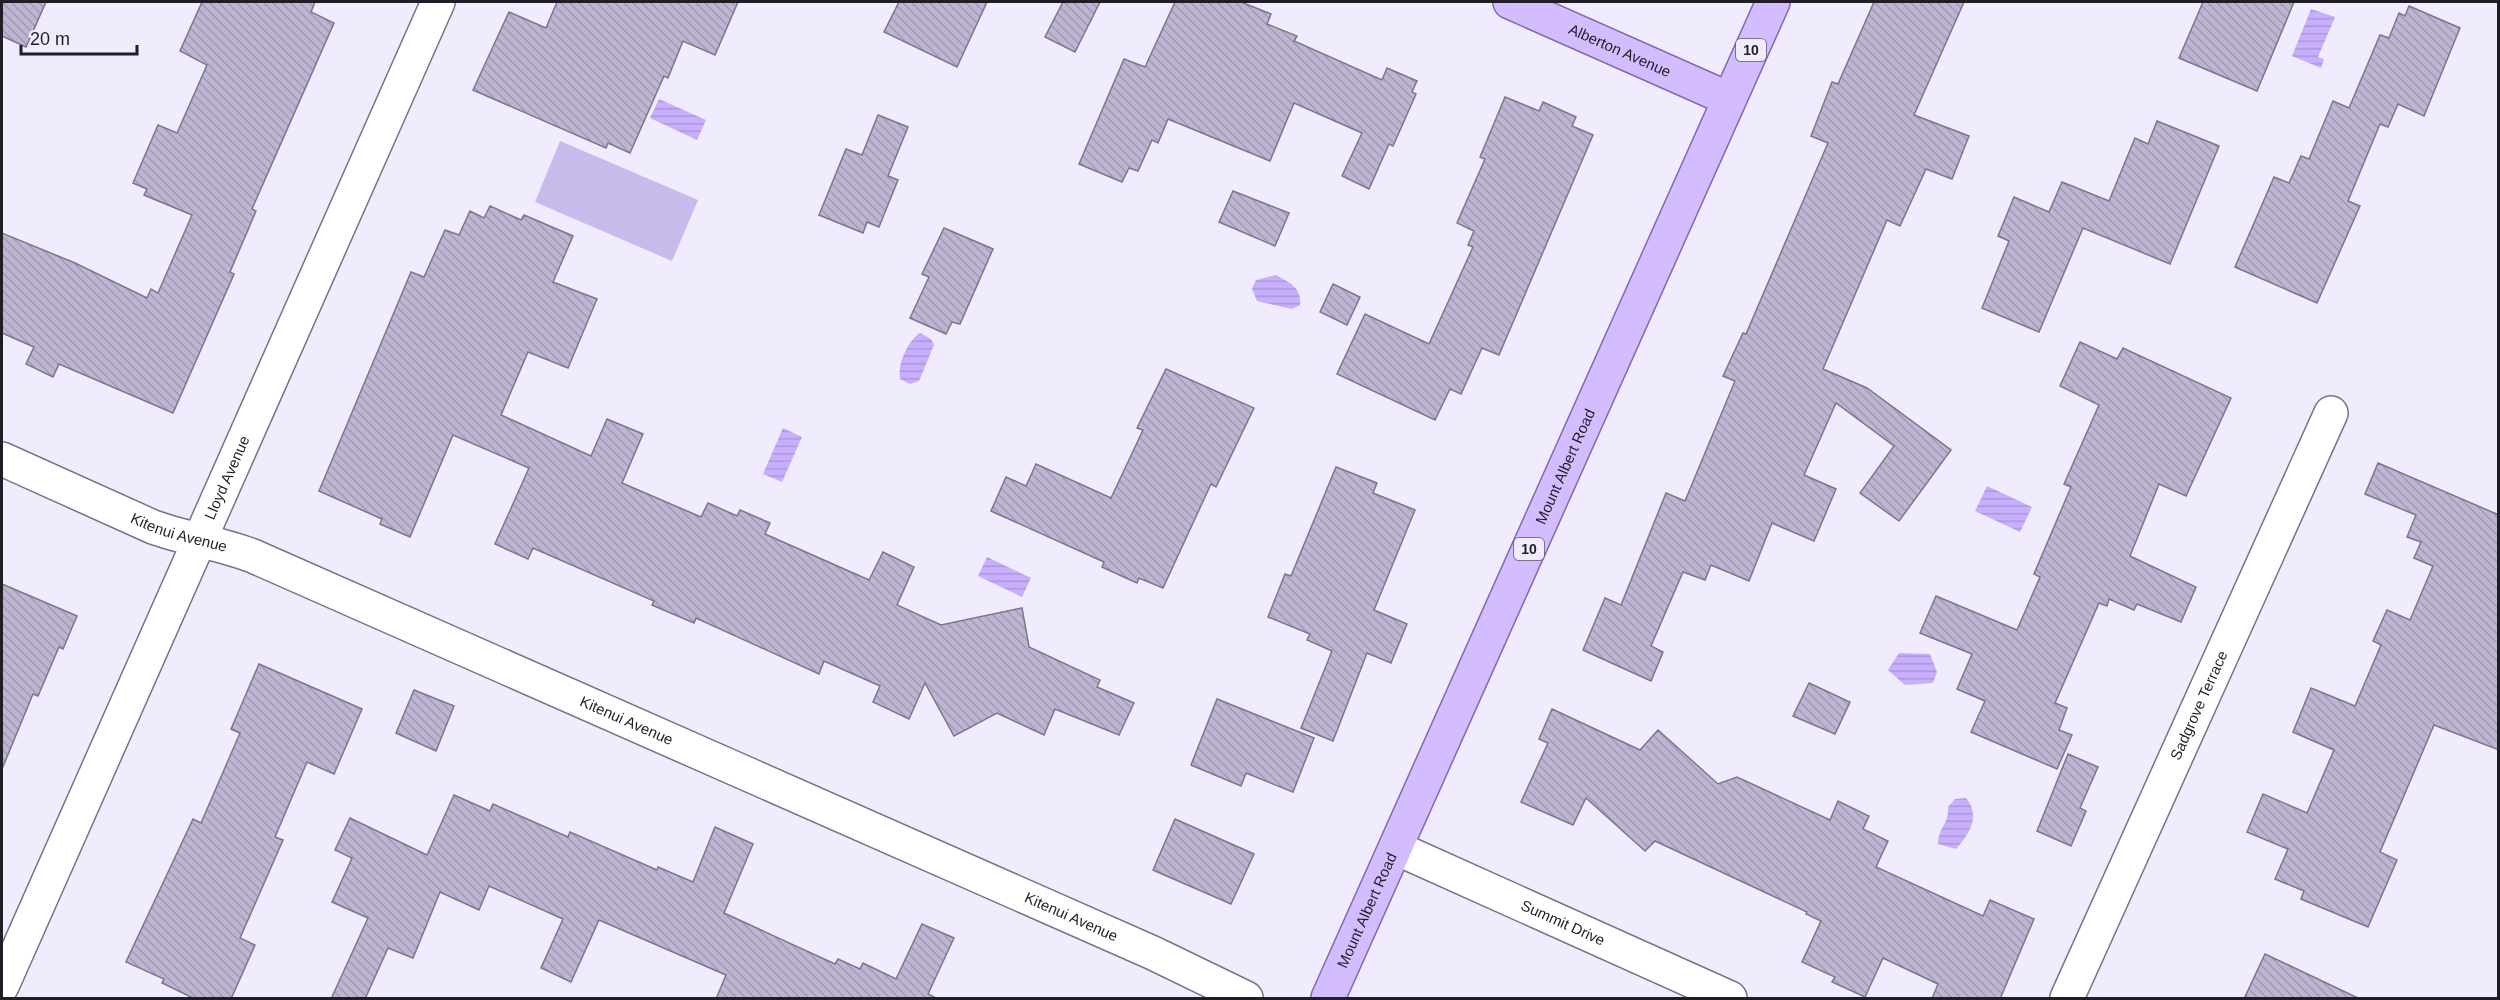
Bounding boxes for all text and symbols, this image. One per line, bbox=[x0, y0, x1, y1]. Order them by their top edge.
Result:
scale bar bbox=[21, 18, 136, 56]
street label: Alberton Avenue bbox=[1566, 20, 1674, 80]
text: 20 m bbox=[30, 29, 70, 49]
road number: 10 bbox=[1736, 39, 1766, 61]
street label: Mount Albert Road bbox=[1532, 406, 1598, 527]
street label: Lloyd Avenue bbox=[201, 433, 253, 522]
street label: Kitenui Avenue bbox=[128, 509, 229, 555]
road number: 10 bbox=[1514, 538, 1544, 560]
street label: Sadgrove Terrace bbox=[2167, 648, 2231, 763]
street label: Kitenui Avenue bbox=[578, 692, 676, 748]
street label: Mount Albert Road bbox=[1334, 850, 1400, 970]
street label: Kitenui Avenue bbox=[1022, 889, 1120, 944]
street label: Summit Drive bbox=[1519, 896, 1608, 949]

